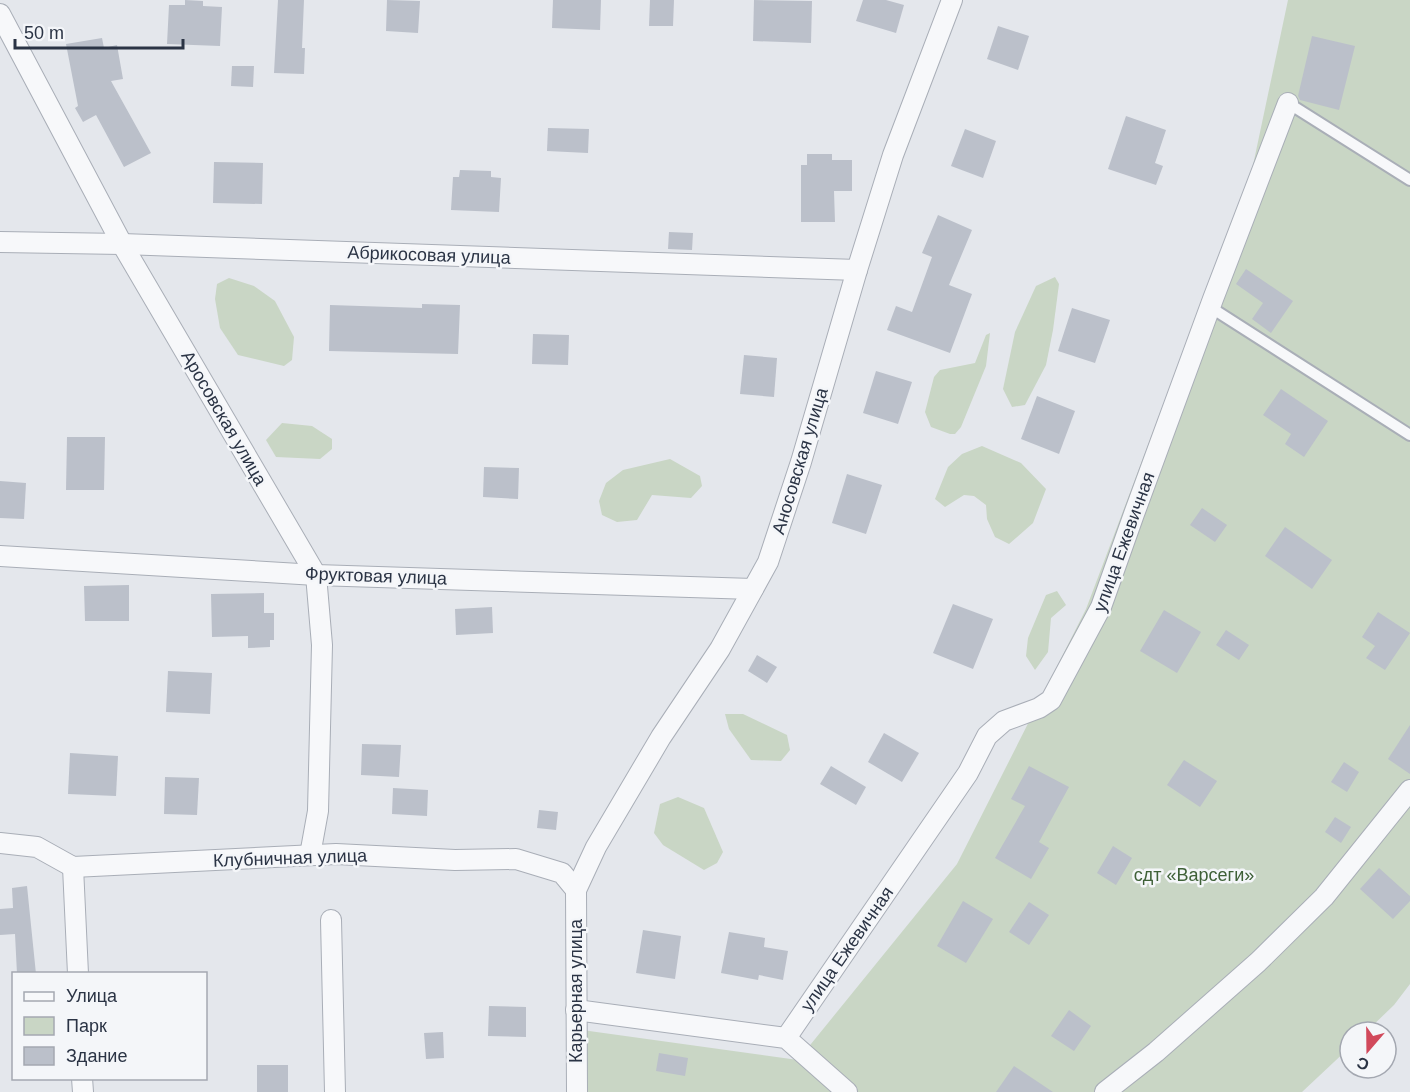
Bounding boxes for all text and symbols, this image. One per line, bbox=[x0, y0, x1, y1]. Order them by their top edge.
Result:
scale bar bbox=[15, 12, 183, 50]
text: 50 m bbox=[24, 23, 64, 43]
street label: Абрикосовая улица bbox=[347, 242, 512, 268]
street label: Аросовская улица bbox=[177, 347, 271, 490]
street label: Аносовская улица bbox=[768, 384, 832, 537]
street label: улица Ежевичная bbox=[1089, 469, 1159, 615]
street label: Фруктовая улица bbox=[305, 564, 448, 589]
street label: Клубничная улица bbox=[213, 845, 368, 871]
park label: сдт «Варсеги» bbox=[1134, 865, 1254, 885]
street label: улица Ежевичная bbox=[797, 883, 897, 1015]
street label: Карьерная улица bbox=[566, 918, 586, 1063]
legend bbox=[12, 972, 207, 1080]
text: Улица bbox=[66, 986, 118, 1006]
text: Парк bbox=[66, 1016, 107, 1036]
north arrow bbox=[1338, 1020, 1398, 1080]
text: Здание bbox=[66, 1046, 127, 1066]
text: С bbox=[1354, 1054, 1371, 1074]

